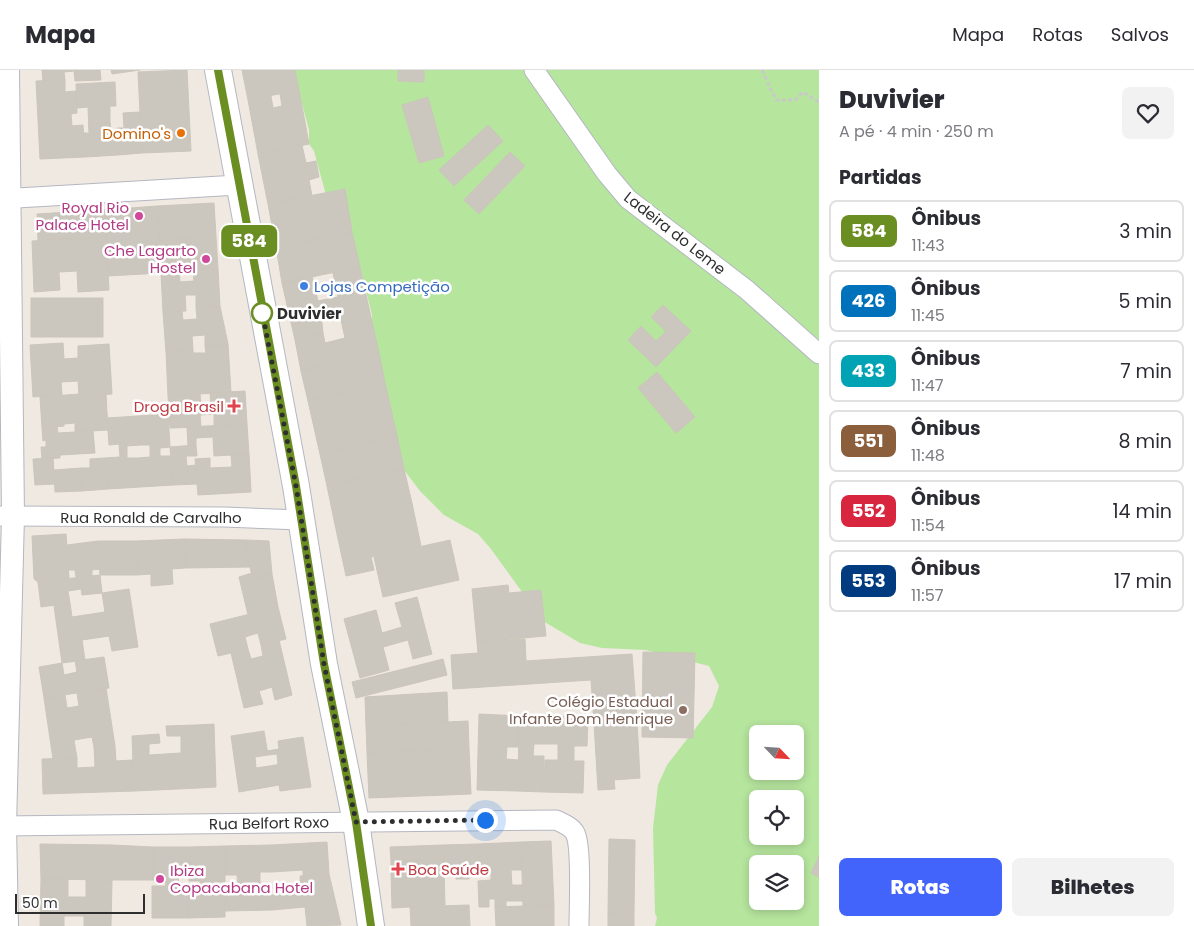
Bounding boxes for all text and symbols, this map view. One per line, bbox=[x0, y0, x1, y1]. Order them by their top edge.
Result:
text: Mapa bbox=[25, 18, 96, 51]
text: Mapa bbox=[952, 22, 1004, 47]
text: Rotas bbox=[1032, 22, 1083, 47]
text: Salvos bbox=[1111, 22, 1169, 47]
text: Duvivier bbox=[839, 83, 945, 116]
button: heart bbox=[1122, 87, 1174, 139]
text: A pé · 4 min · 250 m bbox=[839, 120, 994, 143]
place label: Domino's bbox=[102, 123, 171, 144]
marker: Domino's bbox=[175, 127, 187, 139]
text: Partidas bbox=[839, 164, 922, 191]
street label: Ladeira do Leme bbox=[620, 187, 730, 279]
place label: Royal Rio Palace Hotel bbox=[36, 197, 129, 235]
text: Ônibus bbox=[912, 205, 981, 232]
marker: Royal Rio Palace Hotel bbox=[133, 210, 145, 222]
text: 584 bbox=[851, 218, 887, 243]
text: 3 min bbox=[1119, 218, 1172, 245]
line badge: 584 bbox=[220, 225, 278, 257]
text: 584 bbox=[231, 228, 267, 253]
text: 11:43 bbox=[912, 234, 945, 257]
place label: Che Lagarto Hostel bbox=[104, 240, 196, 278]
marker: Che Lagarto Hostel bbox=[200, 253, 212, 265]
text: Ônibus bbox=[911, 275, 981, 302]
place label: Lojas Competição bbox=[314, 276, 450, 297]
marker: Lojas Competição bbox=[298, 280, 310, 292]
text: 426 bbox=[852, 288, 885, 313]
text: 5 min bbox=[1119, 288, 1172, 315]
marker: Duvivier bbox=[251, 302, 273, 324]
place label: Duvivier bbox=[277, 303, 342, 324]
text: 11:45 bbox=[911, 304, 945, 327]
text: Ônibus bbox=[911, 345, 981, 372]
text: 433 bbox=[852, 358, 885, 383]
text: 7 min bbox=[1120, 358, 1172, 385]
text: 11:47 bbox=[911, 374, 943, 397]
place label: Droga Brasil bbox=[134, 396, 224, 417]
marker: Droga Brasil bbox=[228, 400, 240, 412]
text: Ônibus bbox=[911, 415, 981, 442]
text: 551 bbox=[853, 428, 884, 453]
text: 8 min bbox=[1119, 428, 1172, 455]
text: 11:48 bbox=[911, 444, 945, 467]
text: Ônibus bbox=[911, 485, 981, 512]
text: 552 bbox=[852, 498, 885, 523]
text: 14 min bbox=[1112, 498, 1172, 525]
street label: Rua Ronald de Carvalho bbox=[60, 507, 242, 528]
text: 11:54 bbox=[911, 514, 945, 537]
text: Ônibus bbox=[911, 555, 981, 582]
text: 553 bbox=[851, 568, 886, 593]
text: 17 min bbox=[1114, 568, 1172, 595]
text: 11:57 bbox=[911, 584, 943, 607]
place label: Colégio Estadual Infante Dom Henrique bbox=[509, 691, 673, 729]
marker: Colégio Estadual Infante Dom Henrique bbox=[677, 704, 689, 716]
north arrow bbox=[749, 725, 804, 780]
map controls bbox=[749, 725, 804, 910]
button: locate bbox=[749, 790, 804, 845]
your location bbox=[473, 808, 498, 833]
street label: Rua Belfort Roxo bbox=[209, 811, 329, 835]
button: layers bbox=[749, 855, 804, 910]
button: Rotas bbox=[839, 858, 1002, 916]
button: Bilhetes bbox=[1012, 858, 1174, 916]
place label: Boa Saúde bbox=[408, 859, 489, 880]
place label: Ibiza Copacabana Hotel bbox=[170, 860, 313, 898]
marker: Boa Saúde bbox=[392, 863, 404, 875]
marker: Ibiza Copacabana Hotel bbox=[154, 873, 166, 885]
scale bar bbox=[15, 891, 145, 914]
text: 50 m bbox=[22, 893, 58, 913]

